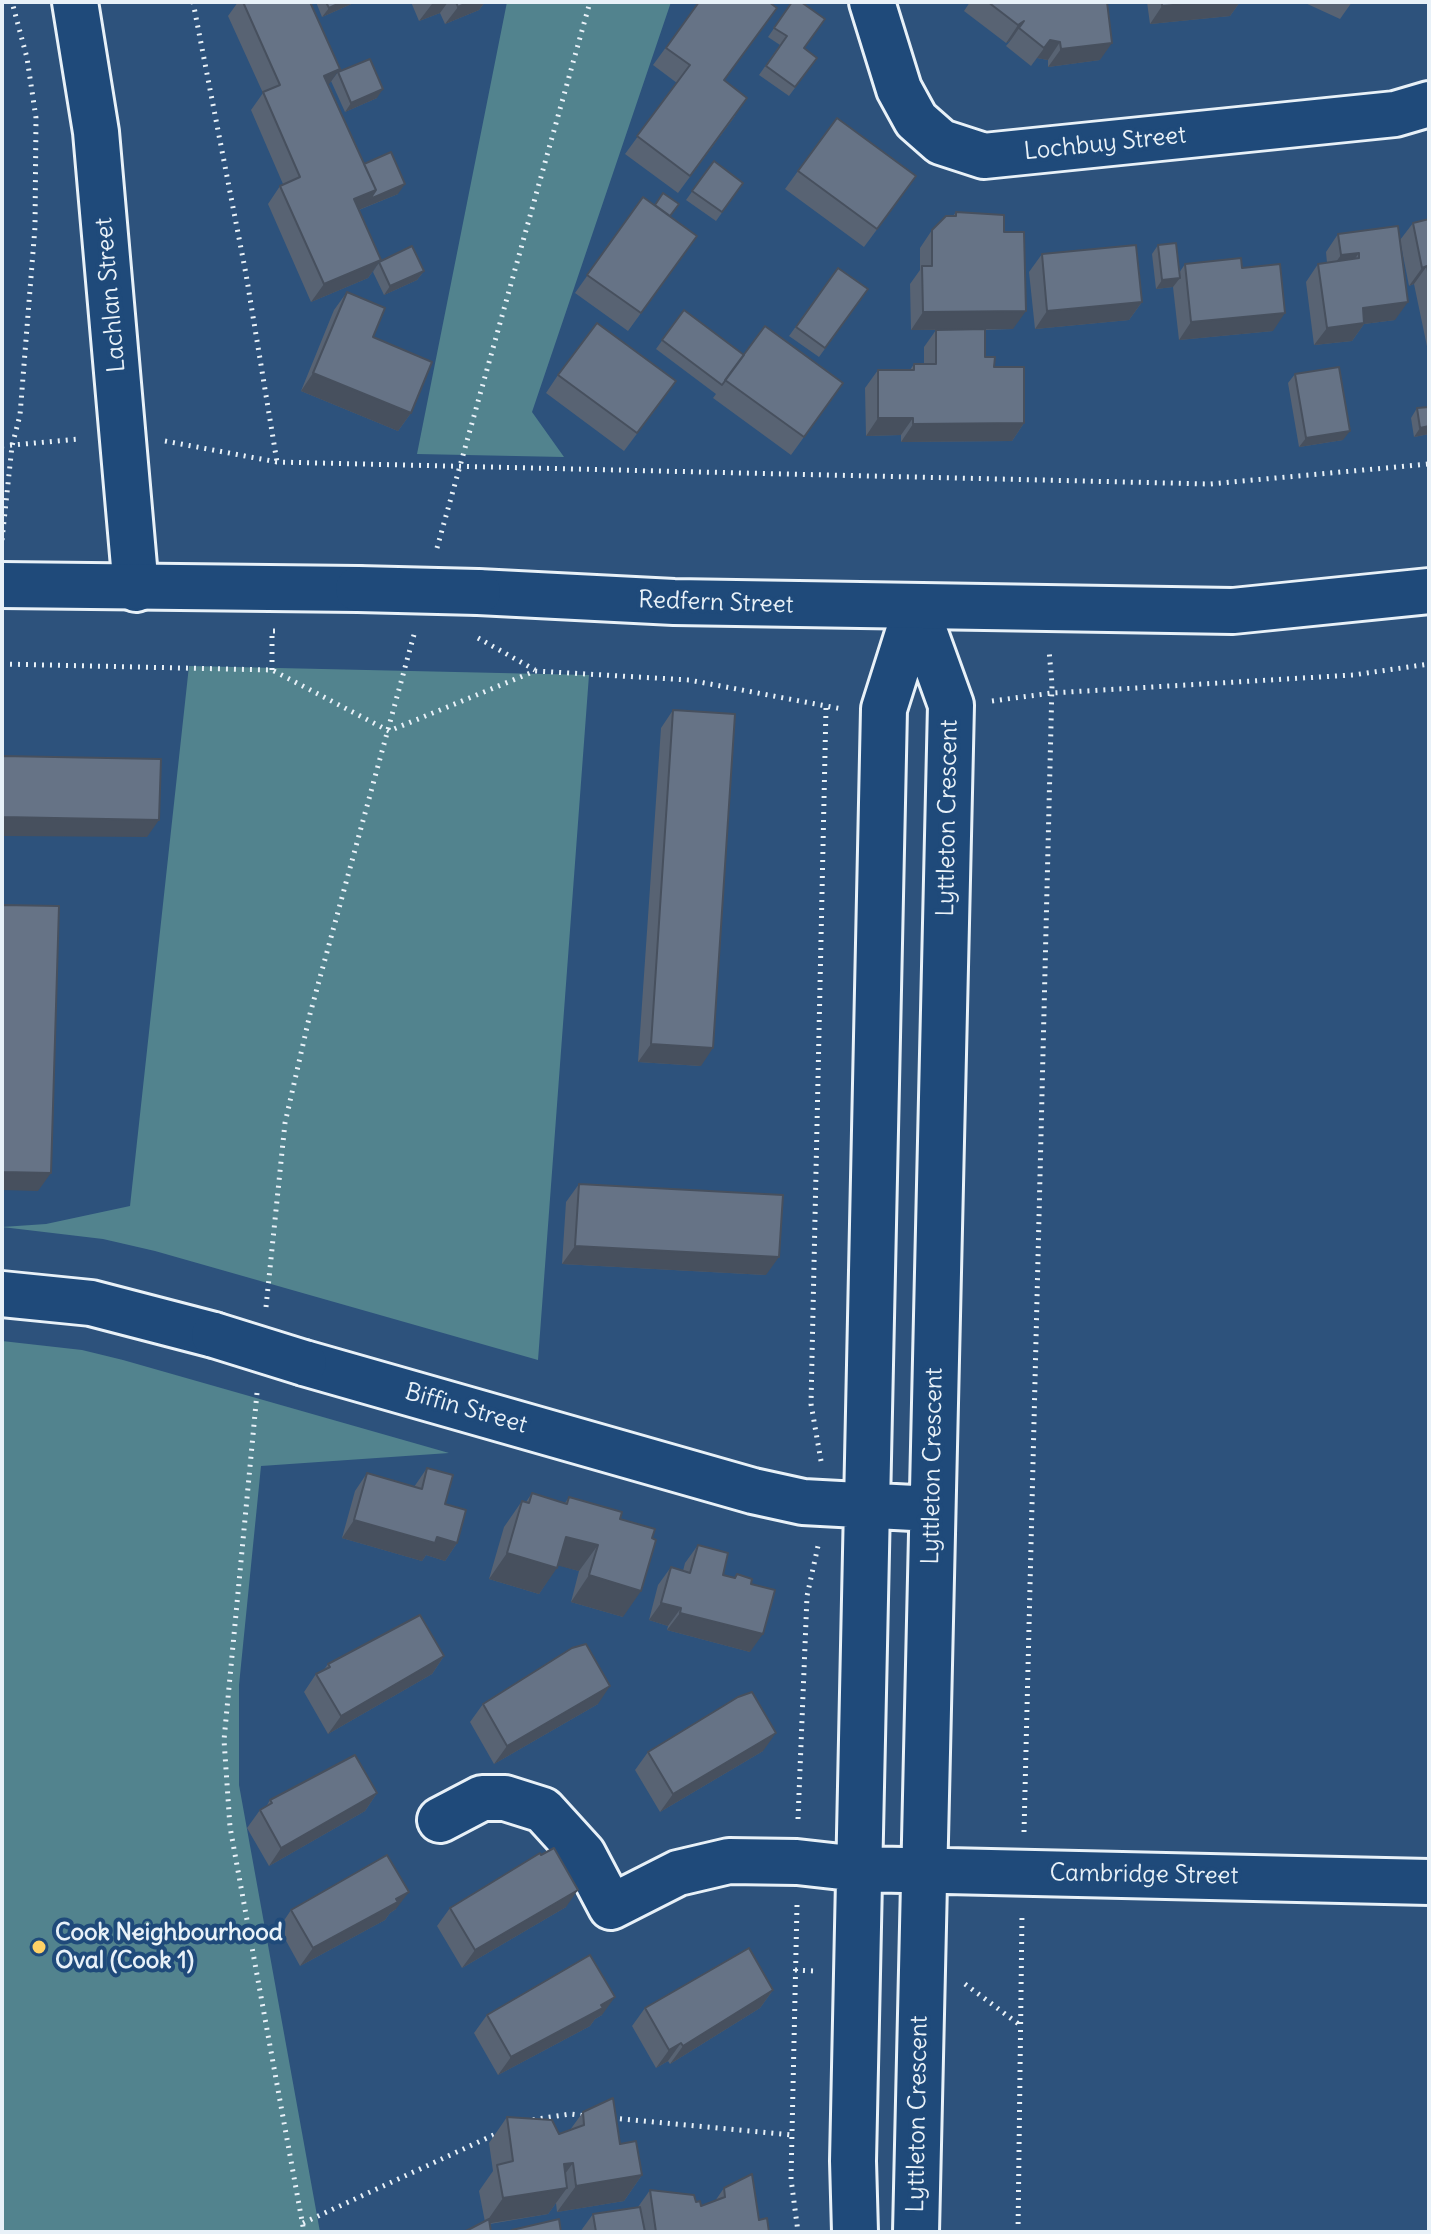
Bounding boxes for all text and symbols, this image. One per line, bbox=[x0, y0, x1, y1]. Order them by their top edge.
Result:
street label: Lochbuy Street bbox=[1023, 121, 1187, 167]
street label: Lachlan Street bbox=[90, 216, 132, 374]
street label: Redfern Street bbox=[638, 586, 794, 620]
street label: Lyttleton Crescent bbox=[932, 719, 964, 917]
street label: Lyttleton Crescent bbox=[917, 1367, 949, 1565]
street label: Biffin Street bbox=[402, 1378, 530, 1440]
street label: Cambridge Street bbox=[1049, 1859, 1239, 1891]
place label: Cook Neighbourhood Oval (Cook 1) bbox=[55, 1919, 283, 1975]
marker: Cook Neighbourhood Oval (Cook 1) bbox=[30, 1938, 48, 1956]
street label: Lyttleton Crescent bbox=[902, 2015, 934, 2213]

